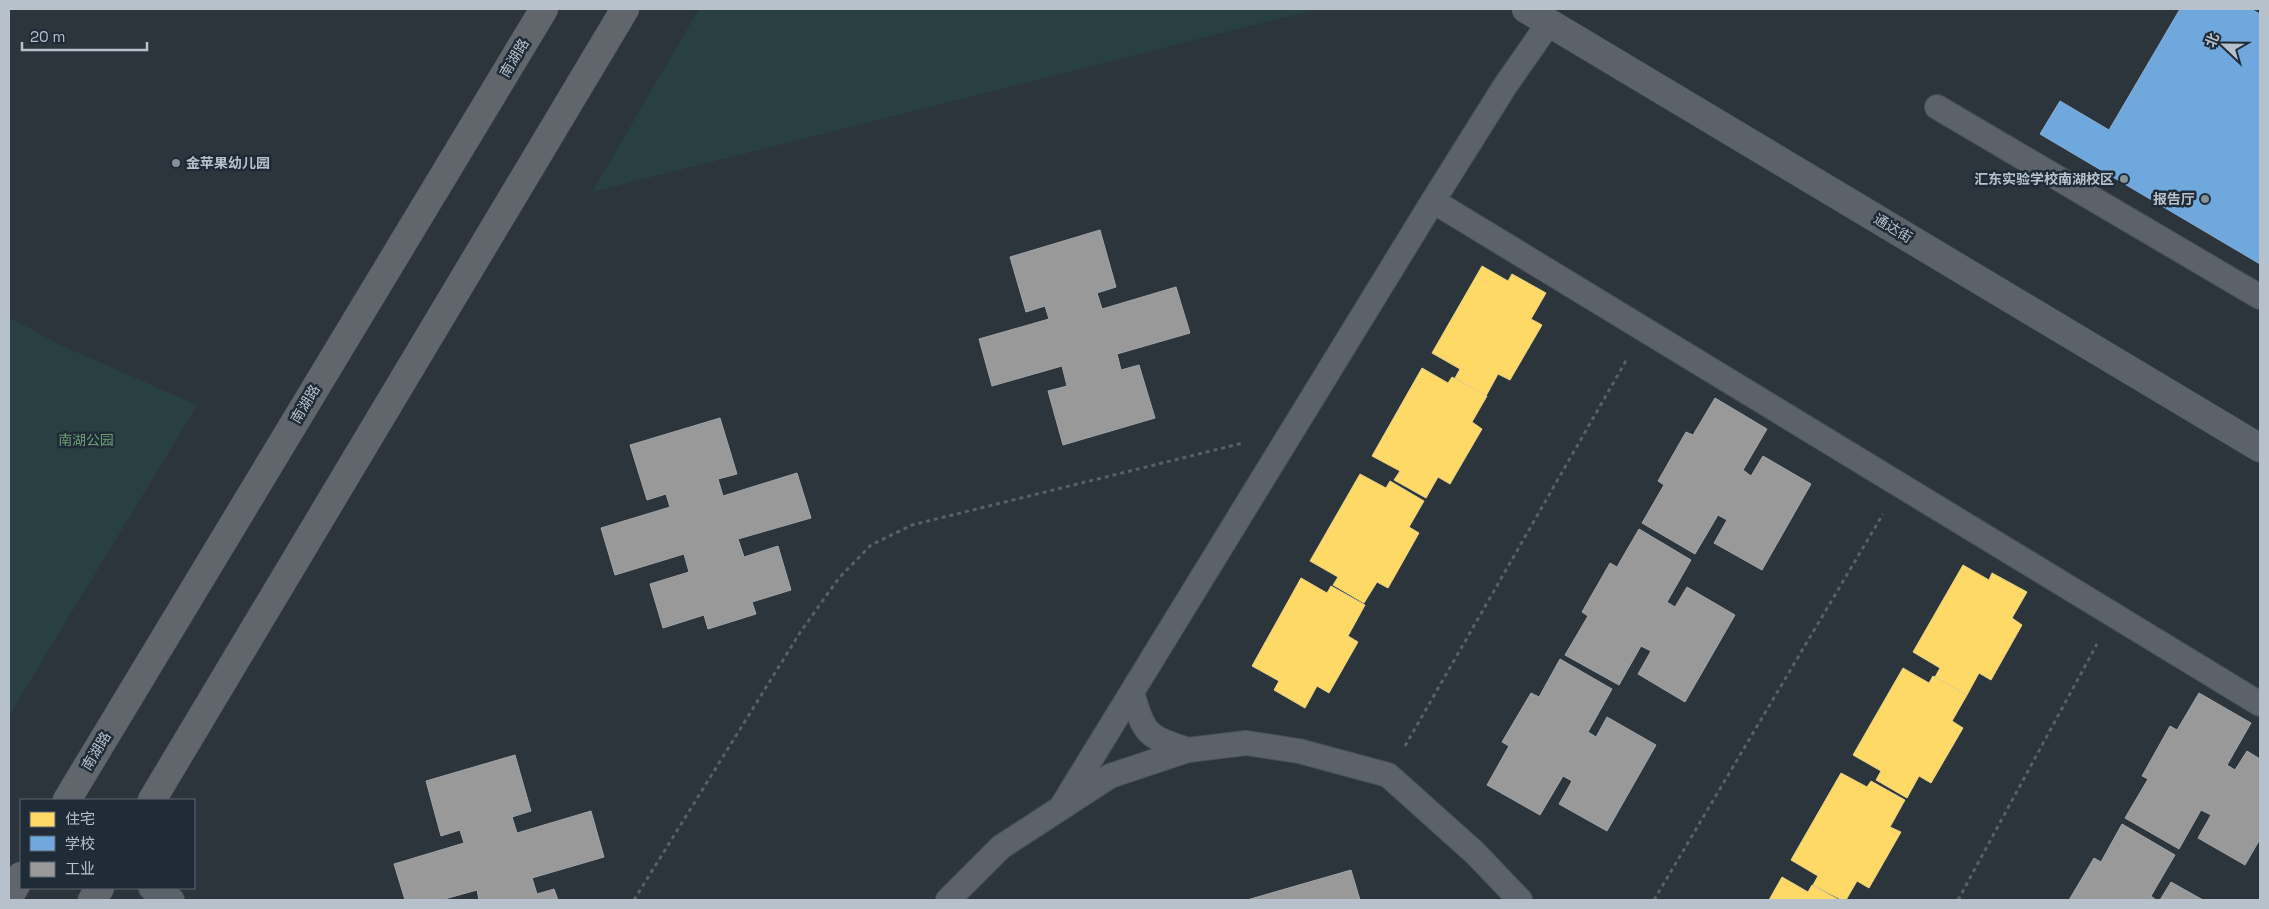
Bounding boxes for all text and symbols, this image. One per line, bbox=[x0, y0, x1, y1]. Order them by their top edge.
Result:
scale bar bbox=[22, 20, 148, 52]
north arrow bbox=[2199, 20, 2249, 70]
text: 20 m bbox=[30, 27, 65, 46]
text: 北 bbox=[2201, 30, 2223, 50]
street label: 南湖路 bbox=[495, 35, 533, 81]
place label: 金苹果幼儿园 bbox=[186, 154, 270, 172]
marker: 金苹果幼儿园 bbox=[170, 157, 182, 169]
place label: 汇东实验学校南湖校区 bbox=[1974, 170, 2114, 188]
marker: 汇东实验学校南湖校区 bbox=[2118, 173, 2130, 185]
place label: 报告厅 bbox=[2153, 190, 2195, 208]
marker: 报告厅 bbox=[2199, 193, 2211, 205]
street label: 通达街 bbox=[1870, 209, 1916, 247]
street label: 南湖路 bbox=[286, 381, 324, 427]
park label: 南湖公园 bbox=[58, 431, 114, 449]
street label: 南湖路 bbox=[77, 728, 115, 774]
legend bbox=[20, 799, 195, 889]
text: 住宅 bbox=[65, 809, 95, 828]
text: 学校 bbox=[65, 834, 95, 853]
text: 工业 bbox=[65, 859, 95, 878]

